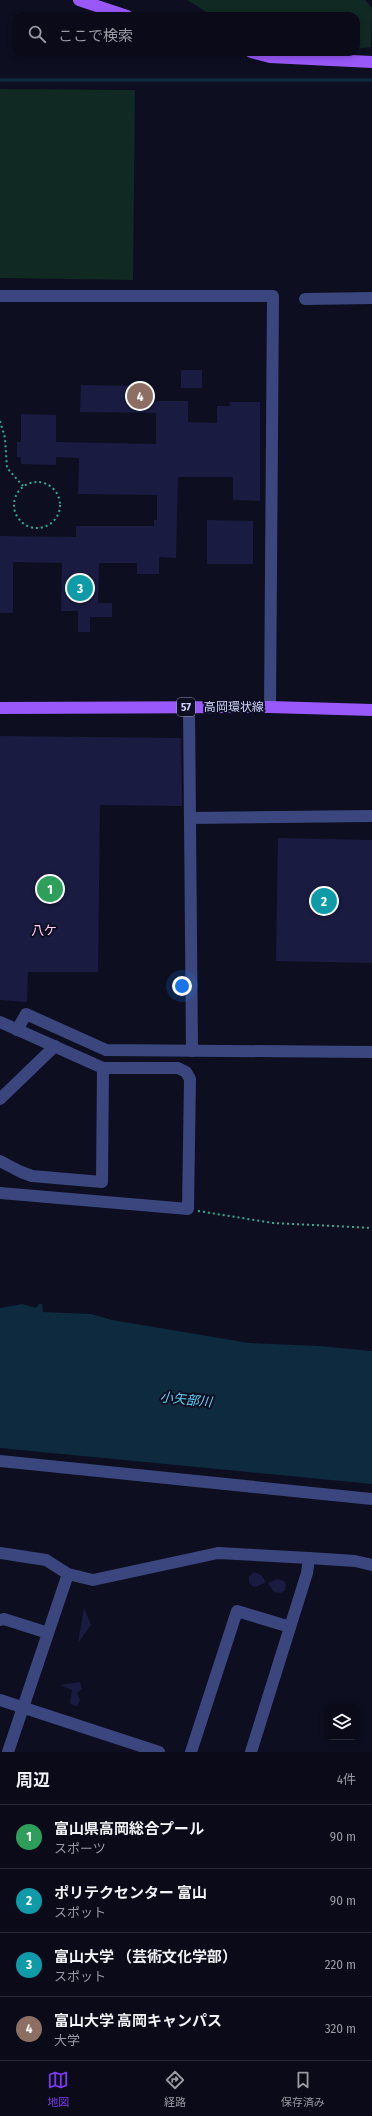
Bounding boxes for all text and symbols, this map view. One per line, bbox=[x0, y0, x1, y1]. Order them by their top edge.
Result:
search box bbox=[12, 12, 360, 56]
icon: search bbox=[26, 23, 48, 45]
text: ここで検索 bbox=[58, 27, 133, 45]
pin: 4 bbox=[127, 381, 153, 411]
pin: 3 bbox=[67, 573, 93, 603]
road number: 57 bbox=[177, 698, 195, 716]
street label: 高岡環状線 bbox=[204, 700, 264, 714]
pin: 1 bbox=[37, 874, 63, 904]
pin: 2 bbox=[311, 886, 337, 916]
district label: 八ケ bbox=[31, 923, 57, 938]
your location bbox=[172, 976, 192, 996]
water label: 小矢部川 bbox=[159, 1389, 215, 1410]
map controls bbox=[324, 1704, 360, 1740]
button: layers bbox=[324, 1704, 360, 1740]
text: 周辺 bbox=[16, 1770, 50, 1791]
text: 4件 bbox=[337, 1772, 356, 1787]
text: 富山県高岡総合プール bbox=[54, 1820, 204, 1838]
text: 1 bbox=[26, 1829, 32, 1844]
text: 90 m bbox=[330, 1829, 356, 1844]
text: スポーツ bbox=[54, 1841, 106, 1856]
text: ポリテクセンター 富山 bbox=[54, 1884, 207, 1902]
text: 2 bbox=[26, 1893, 32, 1908]
text: 90 m bbox=[330, 1893, 356, 1908]
text: スポット bbox=[54, 1905, 106, 1920]
text: 富山大学 （芸術文化学部） bbox=[54, 1948, 237, 1966]
text: 3 bbox=[26, 1957, 32, 1972]
text: 220 m bbox=[325, 1957, 356, 1972]
text: スポット bbox=[54, 1969, 106, 1984]
text: 富山大学 高岡キャンパス bbox=[54, 2012, 222, 2030]
text: 4 bbox=[26, 2021, 32, 2036]
text: 320 m bbox=[325, 2021, 356, 2036]
text: 大学 bbox=[54, 2033, 80, 2048]
tab: 地図 bbox=[47, 2069, 69, 2109]
tab: 経路 bbox=[164, 2069, 186, 2109]
tab: 保存済み bbox=[281, 2069, 325, 2109]

